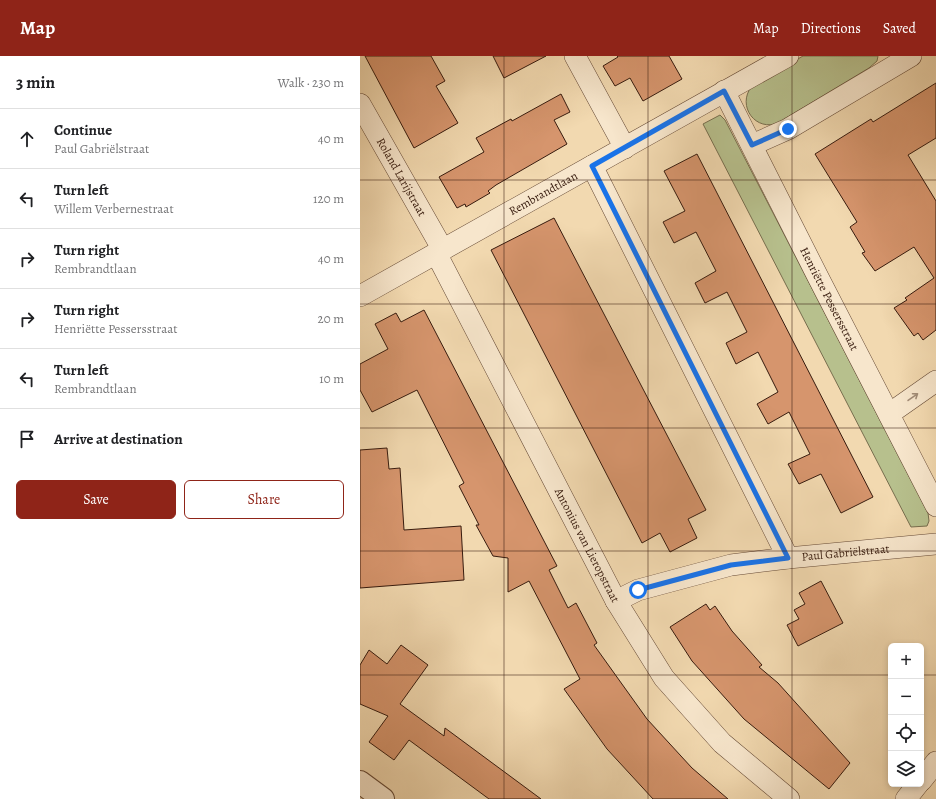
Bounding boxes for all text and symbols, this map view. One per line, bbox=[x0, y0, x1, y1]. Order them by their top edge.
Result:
text: Map bbox=[20, 15, 55, 41]
text: Map bbox=[753, 19, 779, 38]
text: Directions bbox=[801, 19, 861, 38]
text: Saved bbox=[883, 19, 916, 38]
text: 3 min bbox=[16, 71, 55, 94]
text: Walk · 230 m bbox=[278, 74, 344, 91]
text: Continue bbox=[54, 120, 112, 140]
route end bbox=[779, 120, 797, 138]
icon: ahead bbox=[16, 128, 38, 150]
text: 40 m bbox=[318, 130, 344, 147]
street label: Roland Larijstraat bbox=[373, 135, 430, 219]
text: Paul Gabriëlstraat bbox=[54, 140, 149, 157]
street label: Rembrandtlaan bbox=[506, 167, 581, 219]
text: Turn left bbox=[54, 180, 109, 200]
icon: left bbox=[16, 188, 38, 210]
text: 120 m bbox=[313, 190, 344, 207]
text: Willem Verbernestraat bbox=[54, 200, 174, 217]
text: Turn right bbox=[54, 240, 119, 260]
street label: Henriëtte Pessersstraat bbox=[796, 244, 863, 353]
icon: right bbox=[16, 248, 38, 270]
text: 40 m bbox=[318, 250, 344, 267]
text: Rembrandtlaan bbox=[54, 260, 137, 277]
text: Turn right bbox=[54, 300, 119, 320]
icon: right bbox=[16, 308, 38, 330]
text: 20 m bbox=[318, 310, 344, 327]
text: Henriëtte Pessersstraat bbox=[54, 320, 178, 337]
text: Turn left bbox=[54, 360, 109, 380]
icon: left bbox=[16, 368, 38, 390]
text: 10 m bbox=[319, 370, 344, 387]
text: Rembrandtlaan bbox=[54, 380, 137, 397]
one-way arrow bbox=[907, 393, 918, 401]
icon: arrive bbox=[16, 428, 38, 450]
text: Arrive at destination bbox=[54, 429, 183, 449]
button: Save bbox=[16, 480, 176, 519]
button: Share bbox=[184, 480, 344, 519]
street label: Antonius van Lieropstraat bbox=[550, 484, 623, 605]
street label: Paul Gabriëlstraat bbox=[801, 540, 890, 565]
route start bbox=[629, 581, 647, 599]
map controls bbox=[888, 643, 924, 787]
button: + bbox=[888, 643, 924, 679]
button: − bbox=[888, 679, 924, 715]
button: locate bbox=[888, 715, 924, 751]
button: layers bbox=[888, 751, 924, 787]

